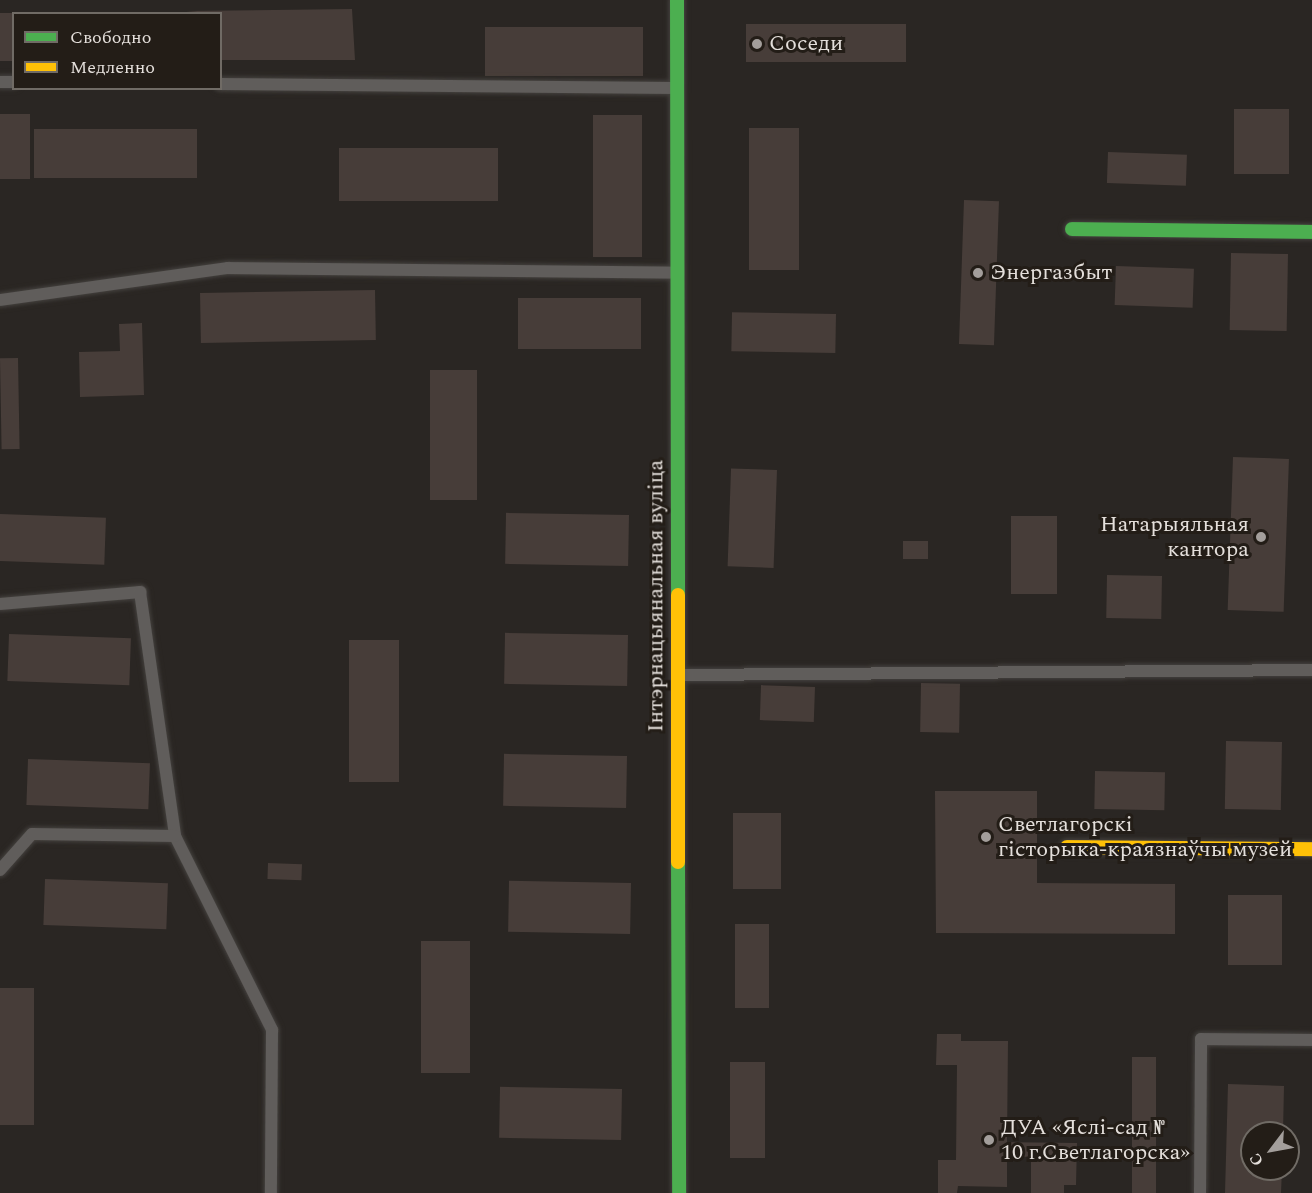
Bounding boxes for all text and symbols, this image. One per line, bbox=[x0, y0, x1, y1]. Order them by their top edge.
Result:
legend bbox=[12, 12, 222, 90]
text: Свободно bbox=[70, 24, 151, 51]
place label: Соседи bbox=[769, 31, 843, 57]
marker: Соседи bbox=[750, 37, 764, 51]
text: Медленно bbox=[70, 54, 155, 81]
place label: Энергазбыт bbox=[990, 260, 1112, 286]
marker: Энергазбыт bbox=[971, 266, 985, 280]
street label: Інтэрнацыянальная вуліца bbox=[643, 460, 669, 732]
place label: Натарыяльная кантора bbox=[1100, 511, 1249, 562]
marker: Натарыяльная кантора bbox=[1254, 530, 1268, 544]
place label: Светлагорскі гісторыка-краязнаўчы музей bbox=[998, 811, 1292, 862]
marker: Светлагорскі гісторыка-краязнаўчы музей bbox=[979, 830, 993, 844]
place label: ДУА «Яслі-сад № 10 г.Светлагорска» bbox=[1001, 1114, 1190, 1166]
north arrow bbox=[1240, 1121, 1300, 1181]
marker: ДУА «Яслі-сад № 10 г.Светлагорска» bbox=[982, 1133, 996, 1147]
text: С bbox=[1243, 1148, 1270, 1171]

